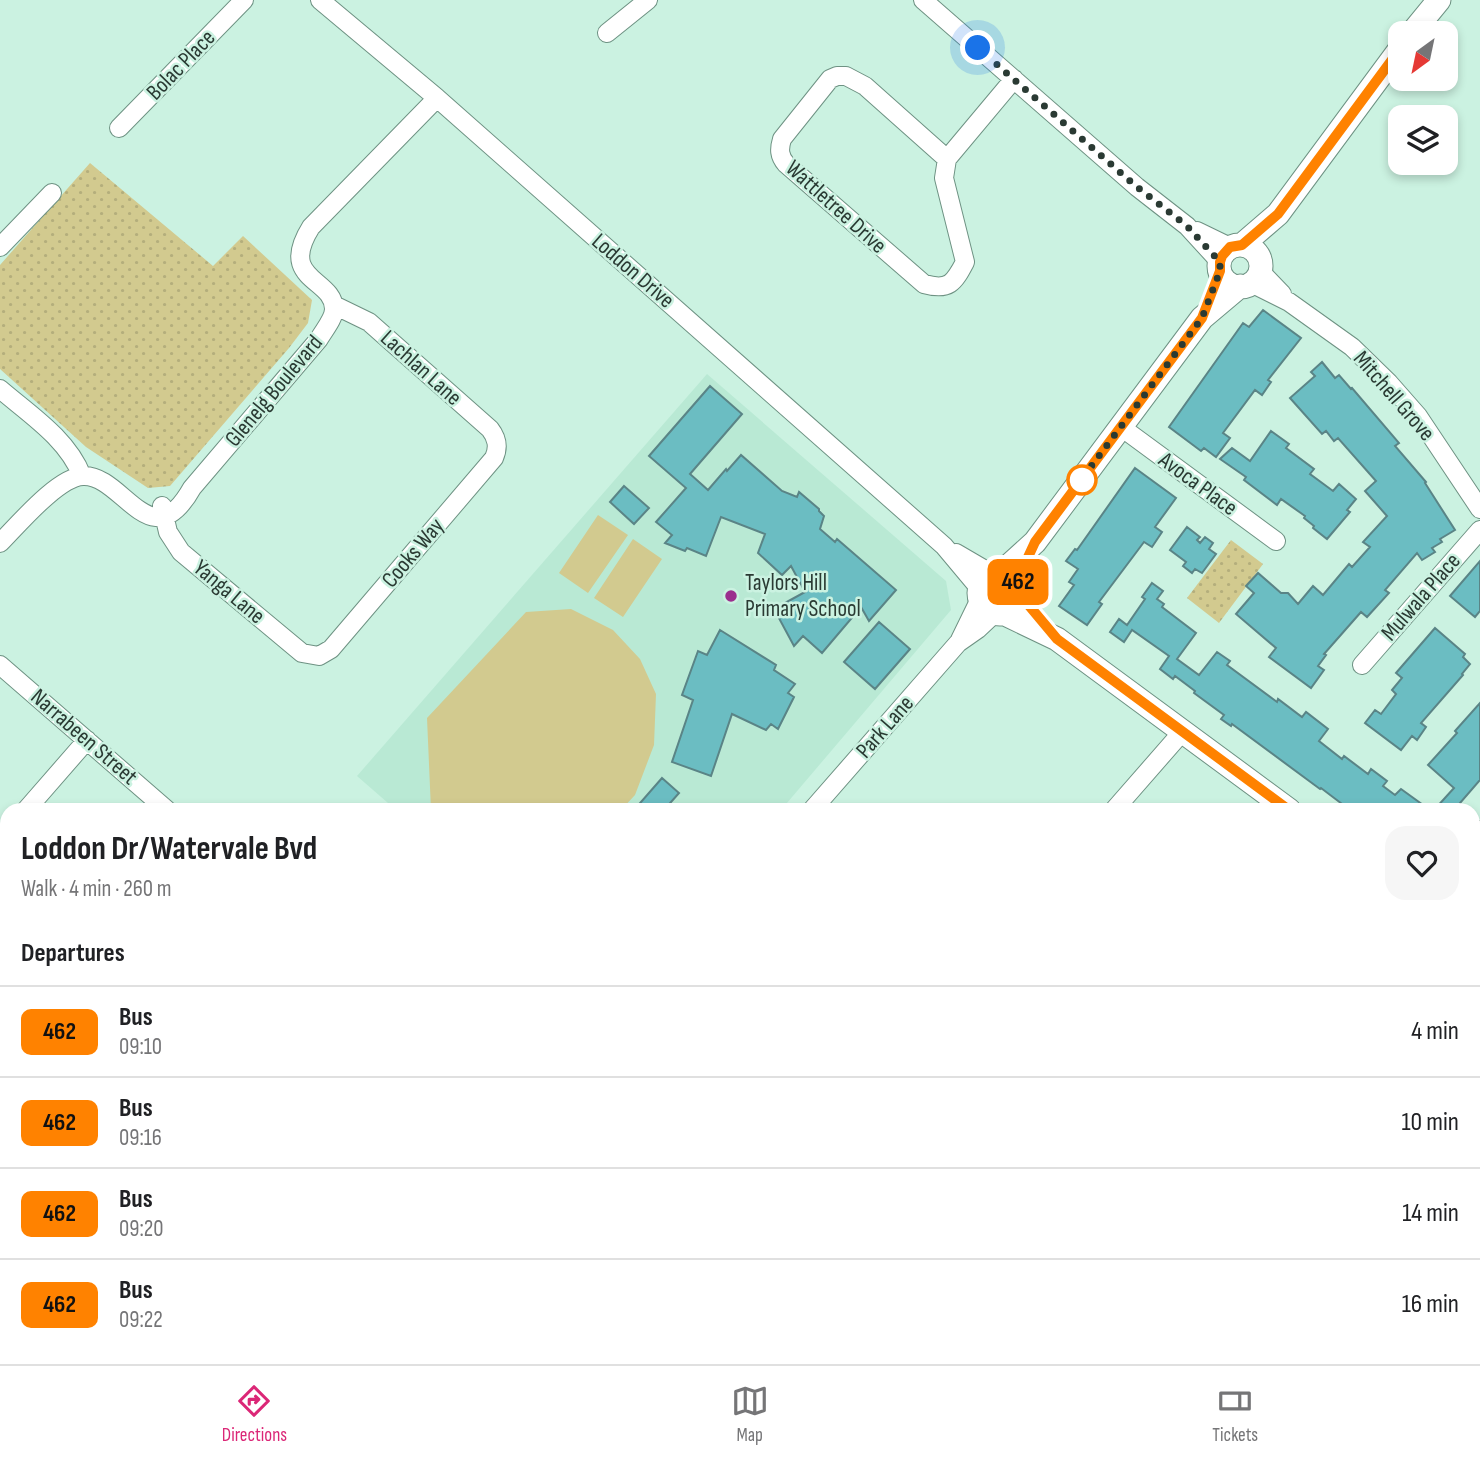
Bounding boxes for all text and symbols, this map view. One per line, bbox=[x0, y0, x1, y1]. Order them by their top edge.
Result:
north arrow bbox=[1388, 21, 1458, 91]
map controls bbox=[1388, 21, 1458, 175]
street label: Bolac Place bbox=[141, 24, 221, 106]
your location bbox=[960, 30, 995, 65]
button: layers bbox=[1388, 105, 1458, 175]
street label: Wattletree Drive bbox=[780, 154, 892, 260]
street label: Loddon Drive bbox=[586, 228, 680, 314]
street label: Lachlan Lane bbox=[375, 324, 467, 412]
street label: Glenelg Boulevard bbox=[219, 329, 329, 453]
street label: Mitchell Grove bbox=[1347, 345, 1441, 447]
street label: Avoca Place bbox=[1152, 446, 1243, 522]
unlabelled marker bbox=[1067, 465, 1097, 495]
street label: Cooks Way bbox=[376, 512, 450, 594]
street label: Mulwala Place bbox=[1375, 547, 1467, 647]
street label: Yanga Lane bbox=[187, 554, 271, 630]
line badge: 462 bbox=[978, 559, 1058, 605]
text: 462 bbox=[1001, 567, 1035, 596]
place label: Taylors Hill Primary School bbox=[745, 569, 861, 623]
marker: Taylors Hill Primary School bbox=[723, 588, 739, 604]
street label: Narrabeen Street bbox=[25, 683, 143, 791]
street label: Park Lane bbox=[850, 690, 920, 764]
button: heart bbox=[1385, 826, 1459, 900]
text: Loddon Dr/Watervale Bvd bbox=[21, 829, 317, 869]
text: Walk · 4 min · 260 m bbox=[21, 875, 171, 903]
text: Departures bbox=[21, 938, 125, 969]
text: Bus bbox=[119, 1002, 153, 1033]
text: 4 min bbox=[1411, 1016, 1459, 1047]
text: 462 bbox=[43, 1017, 76, 1046]
text: 09:10 bbox=[119, 1033, 162, 1061]
text: Bus bbox=[119, 1093, 153, 1124]
text: 10 min bbox=[1402, 1107, 1459, 1138]
text: 462 bbox=[43, 1108, 76, 1137]
text: 09:16 bbox=[119, 1124, 162, 1152]
text: Bus bbox=[119, 1184, 153, 1215]
text: 14 min bbox=[1402, 1198, 1459, 1229]
text: 462 bbox=[43, 1199, 76, 1228]
text: 09:20 bbox=[119, 1215, 164, 1243]
text: Bus bbox=[119, 1275, 153, 1306]
text: 16 min bbox=[1402, 1289, 1459, 1320]
text: 462 bbox=[43, 1290, 76, 1319]
text: 09:22 bbox=[119, 1306, 163, 1334]
tab: Directions bbox=[222, 1382, 287, 1447]
tab: Map bbox=[731, 1382, 769, 1447]
tab: Tickets bbox=[1212, 1382, 1258, 1447]

